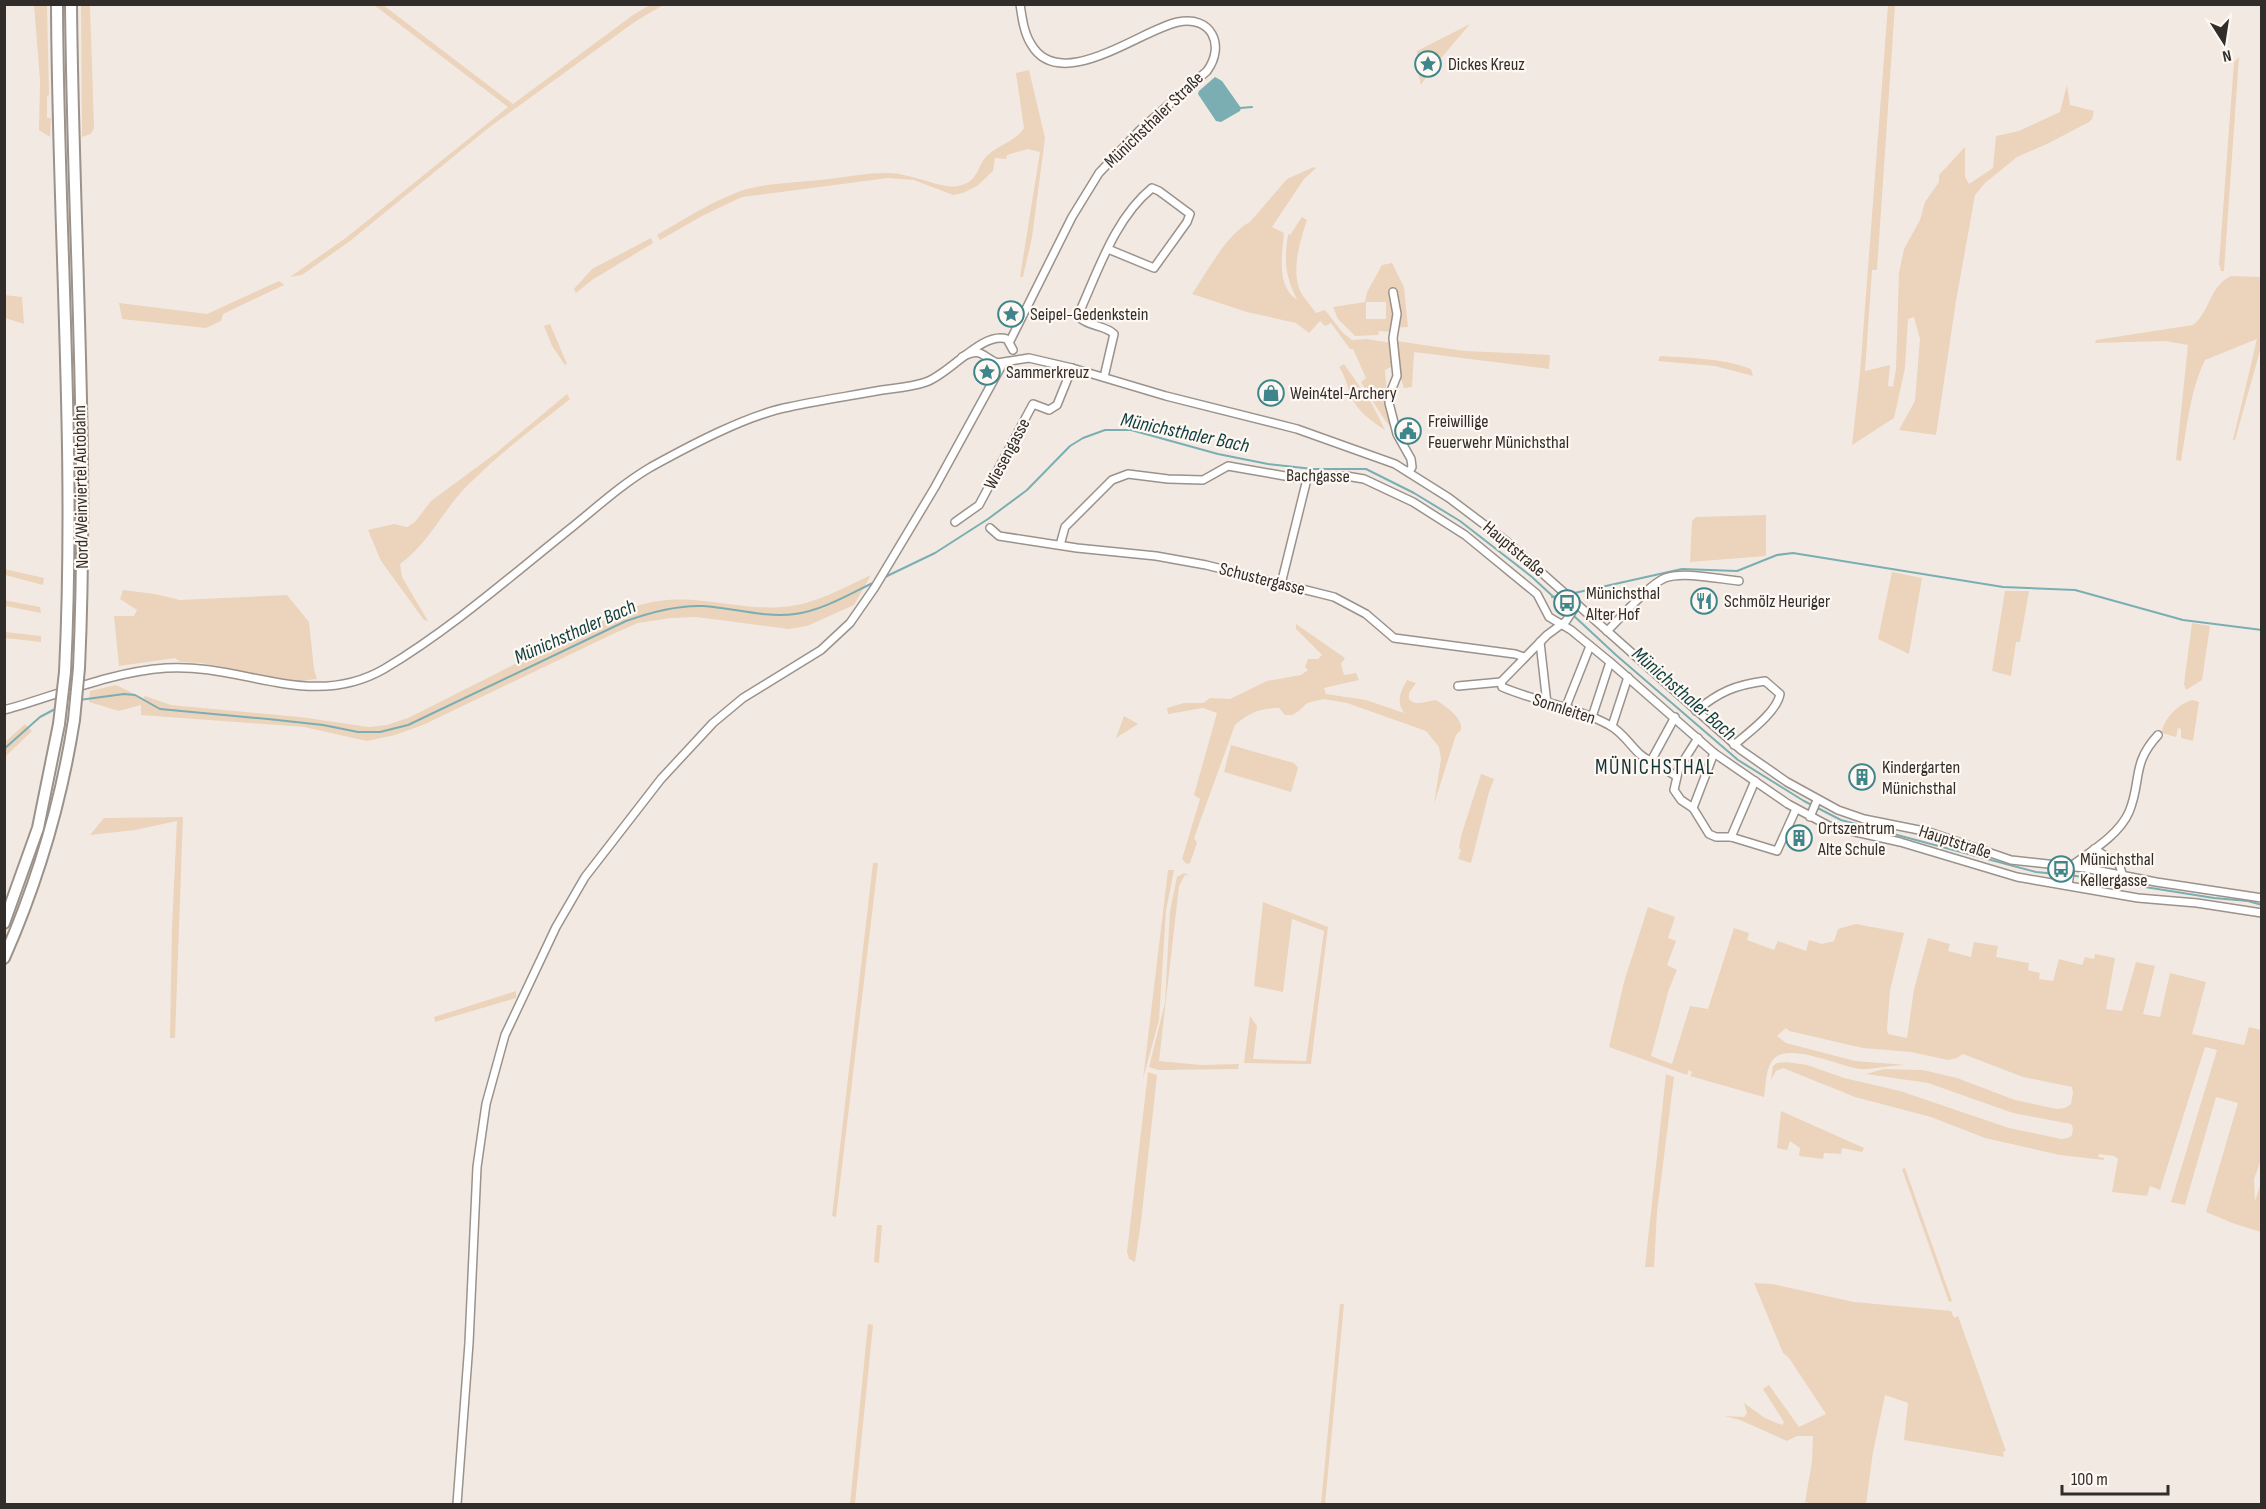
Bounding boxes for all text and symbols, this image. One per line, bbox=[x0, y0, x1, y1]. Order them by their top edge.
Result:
north arrow bbox=[2194, 12, 2254, 72]
text: N bbox=[2221, 45, 2233, 65]
place icon: Dickes Kreuz bbox=[1413, 49, 1443, 79]
place label: Dickes Kreuz bbox=[1448, 54, 1525, 75]
street label: Münichsthaler Straße bbox=[1100, 68, 1208, 172]
place icon: Seipel-Gedenkstein bbox=[996, 299, 1026, 329]
place label: Seipel-Gedenkstein bbox=[1030, 304, 1148, 325]
place icon: Sammerkreuz bbox=[972, 357, 1002, 387]
place label: Sammerkreuz bbox=[1006, 362, 1090, 383]
shop icon: Wein4tel-Archery bbox=[1256, 378, 1286, 408]
place label: Wein4tel-Archery bbox=[1290, 383, 1397, 404]
street label: Nord/Weinviertel Autobahn bbox=[69, 405, 93, 569]
water label: Münichsthaler Bach bbox=[1119, 408, 1251, 458]
place label: Freiwillige Feuerwehr Münichsthal bbox=[1428, 411, 1569, 453]
street label: Wiesengasse bbox=[980, 415, 1034, 493]
public building icon: Freiwillige Feuerwehr Münichsthal bbox=[1393, 416, 1423, 446]
street label: Bachgasse bbox=[1286, 465, 1350, 487]
street label: Hauptstraße bbox=[1479, 517, 1549, 581]
street label: Schustergasse bbox=[1217, 558, 1307, 600]
place label: Münichsthal Alter Hof bbox=[1585, 583, 1660, 625]
restaurant icon: Schmölz Heuriger bbox=[1689, 586, 1719, 616]
bus stop icon: Münichsthal Alter Hof bbox=[1552, 588, 1582, 618]
place label: Schmölz Heuriger bbox=[1724, 591, 1830, 612]
water label: Münichsthaler Bach bbox=[510, 594, 640, 670]
water label: Münichsthaler Bach bbox=[1627, 642, 1741, 746]
street label: Sonnleiten bbox=[1530, 689, 1598, 729]
district label: MÜNICHSTHAL bbox=[1595, 755, 1715, 780]
place label: Kindergarten Münichsthal bbox=[1882, 757, 1960, 799]
building icon: Kindergarten Münichsthal bbox=[1847, 762, 1877, 792]
place label: Ortszentrum Alte Schule bbox=[1817, 818, 1895, 860]
street label: Hauptstraße bbox=[1916, 820, 1994, 864]
building icon: Ortszentrum Alte Schule bbox=[1784, 823, 1814, 853]
place label: Münichsthal Kellergasse bbox=[2080, 849, 2154, 891]
bus stop icon: Münichsthal Kellergasse bbox=[2046, 854, 2076, 884]
scale bar bbox=[2062, 1458, 2168, 1496]
text: 100 m bbox=[2071, 1469, 2108, 1490]

